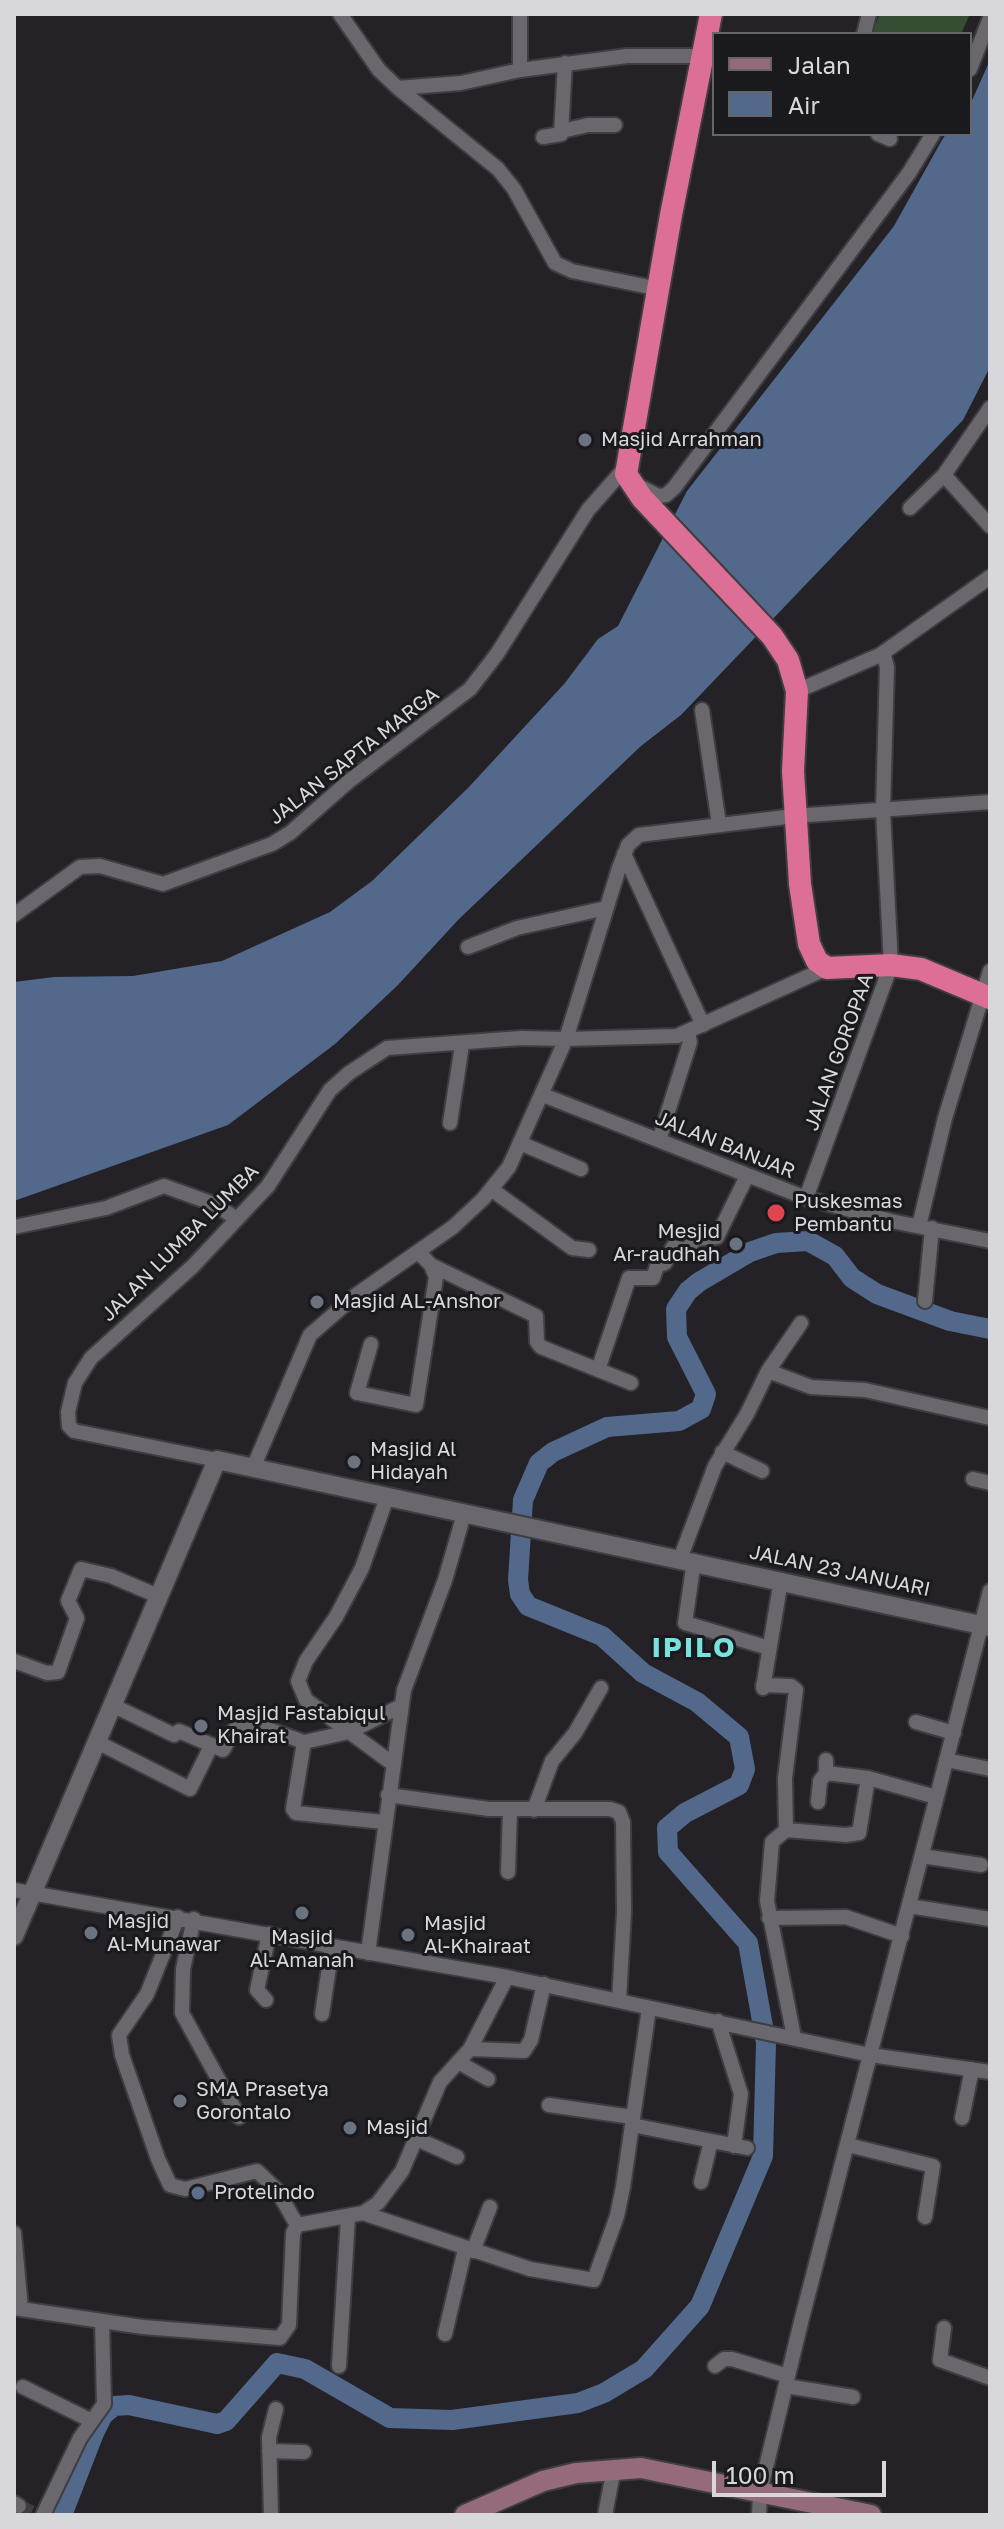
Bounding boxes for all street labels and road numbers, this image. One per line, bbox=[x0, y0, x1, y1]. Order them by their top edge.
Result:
street label: JALAN SAPTA MARGA bbox=[264, 682, 444, 830]
street label: JALAN GOROPAA bbox=[799, 970, 879, 1134]
street label: JALAN BANJAR bbox=[652, 1106, 798, 1184]
street label: JALAN LUMBA LUMBA bbox=[96, 1159, 264, 1327]
street label: JALAN 23 JANUARI bbox=[747, 1540, 933, 1602]

